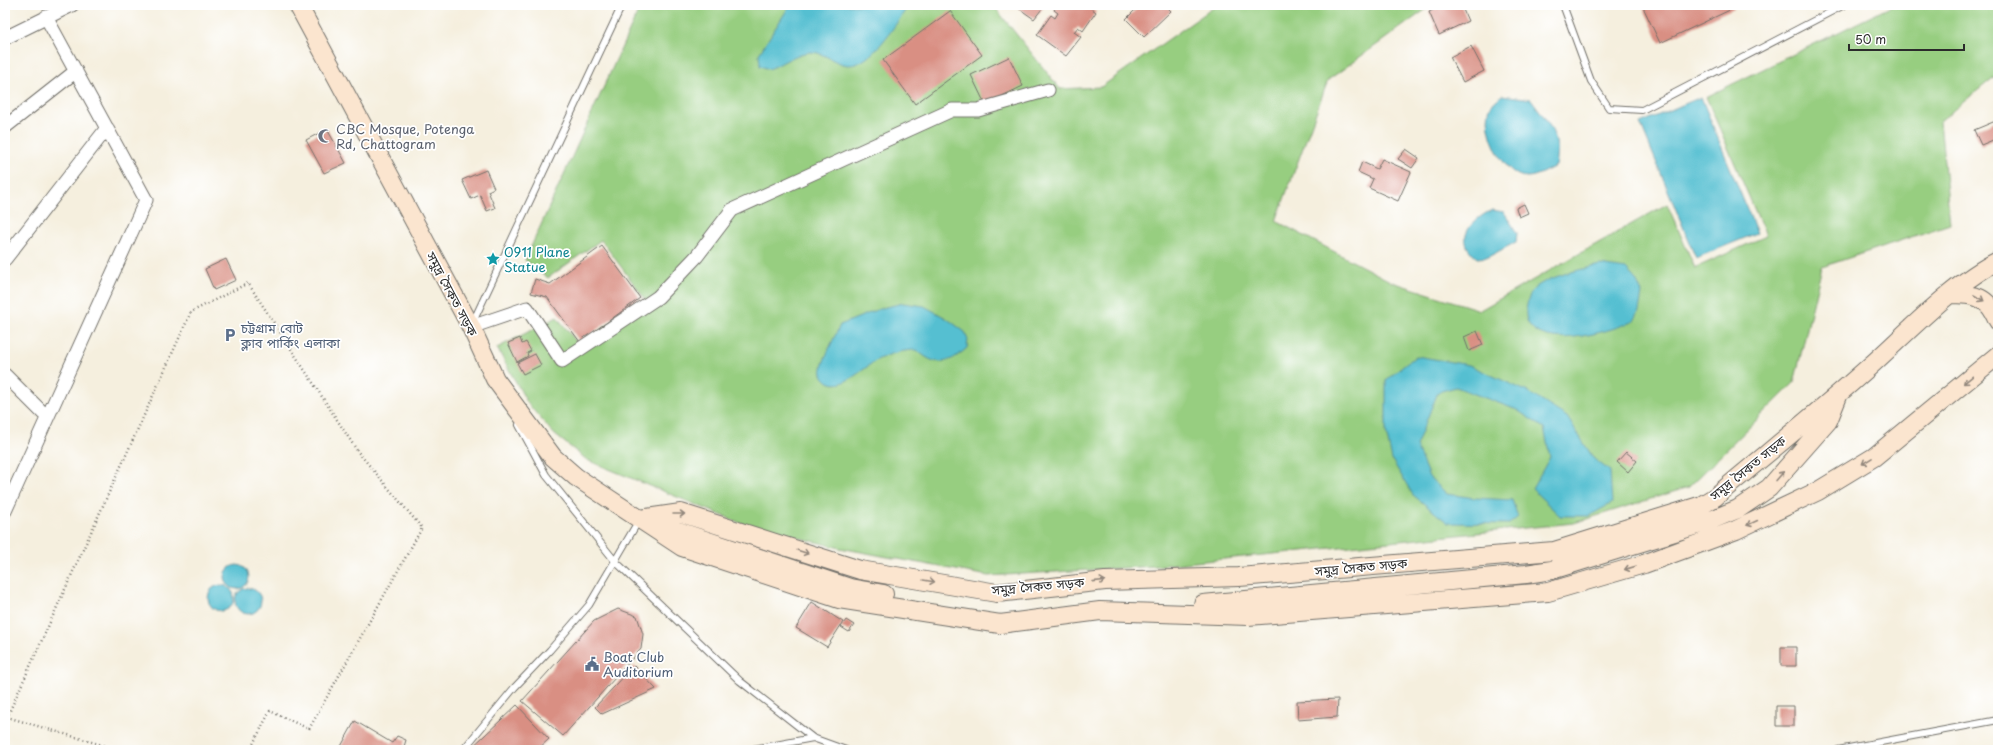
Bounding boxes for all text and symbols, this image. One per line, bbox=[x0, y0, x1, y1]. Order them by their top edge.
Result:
scale bar bbox=[1849, 26, 1964, 52]
text: 50 m bbox=[1855, 30, 1886, 48]
place label: CBC Mosque, Potenga Rd, Chattogram bbox=[336, 119, 475, 153]
mosque icon: CBC Mosque, Potenga Rd, Chattogram bbox=[317, 128, 333, 144]
place label: 0911 Plane Statue bbox=[504, 242, 570, 276]
street label: সমুদ্র সৈকত সড়ক bbox=[422, 247, 483, 340]
place icon: 0911 Plane Statue bbox=[485, 251, 501, 267]
one-way arrow bbox=[1973, 295, 1985, 303]
place label: চট্টগ্রাম বোট ক্লাব পার্কিং এলাকা bbox=[240, 318, 340, 352]
parking icon: চট্টগ্রাম বোট ক্লাব পার্কিং এলাকা bbox=[222, 327, 238, 343]
one-way arrow bbox=[1962, 375, 1973, 384]
street label: সমুদ্র সৈকত সড়ক bbox=[1705, 431, 1790, 505]
one-way arrow bbox=[1861, 458, 1873, 466]
one-way arrow bbox=[1775, 471, 1784, 481]
one-way arrow bbox=[672, 510, 685, 518]
one-way arrow bbox=[1746, 520, 1758, 527]
one-way arrow bbox=[796, 548, 808, 556]
street label: সমুদ্র সৈকত সড়ক bbox=[1313, 553, 1409, 580]
one-way arrow bbox=[1624, 565, 1637, 572]
street label: সমুদ্র সৈকত সড়ক bbox=[990, 572, 1086, 599]
one-way arrow bbox=[922, 577, 935, 585]
one-way arrow bbox=[1092, 578, 1105, 585]
place label: Boat Club Auditorium bbox=[603, 647, 673, 681]
public building icon: Boat Club Auditorium bbox=[584, 656, 600, 672]

